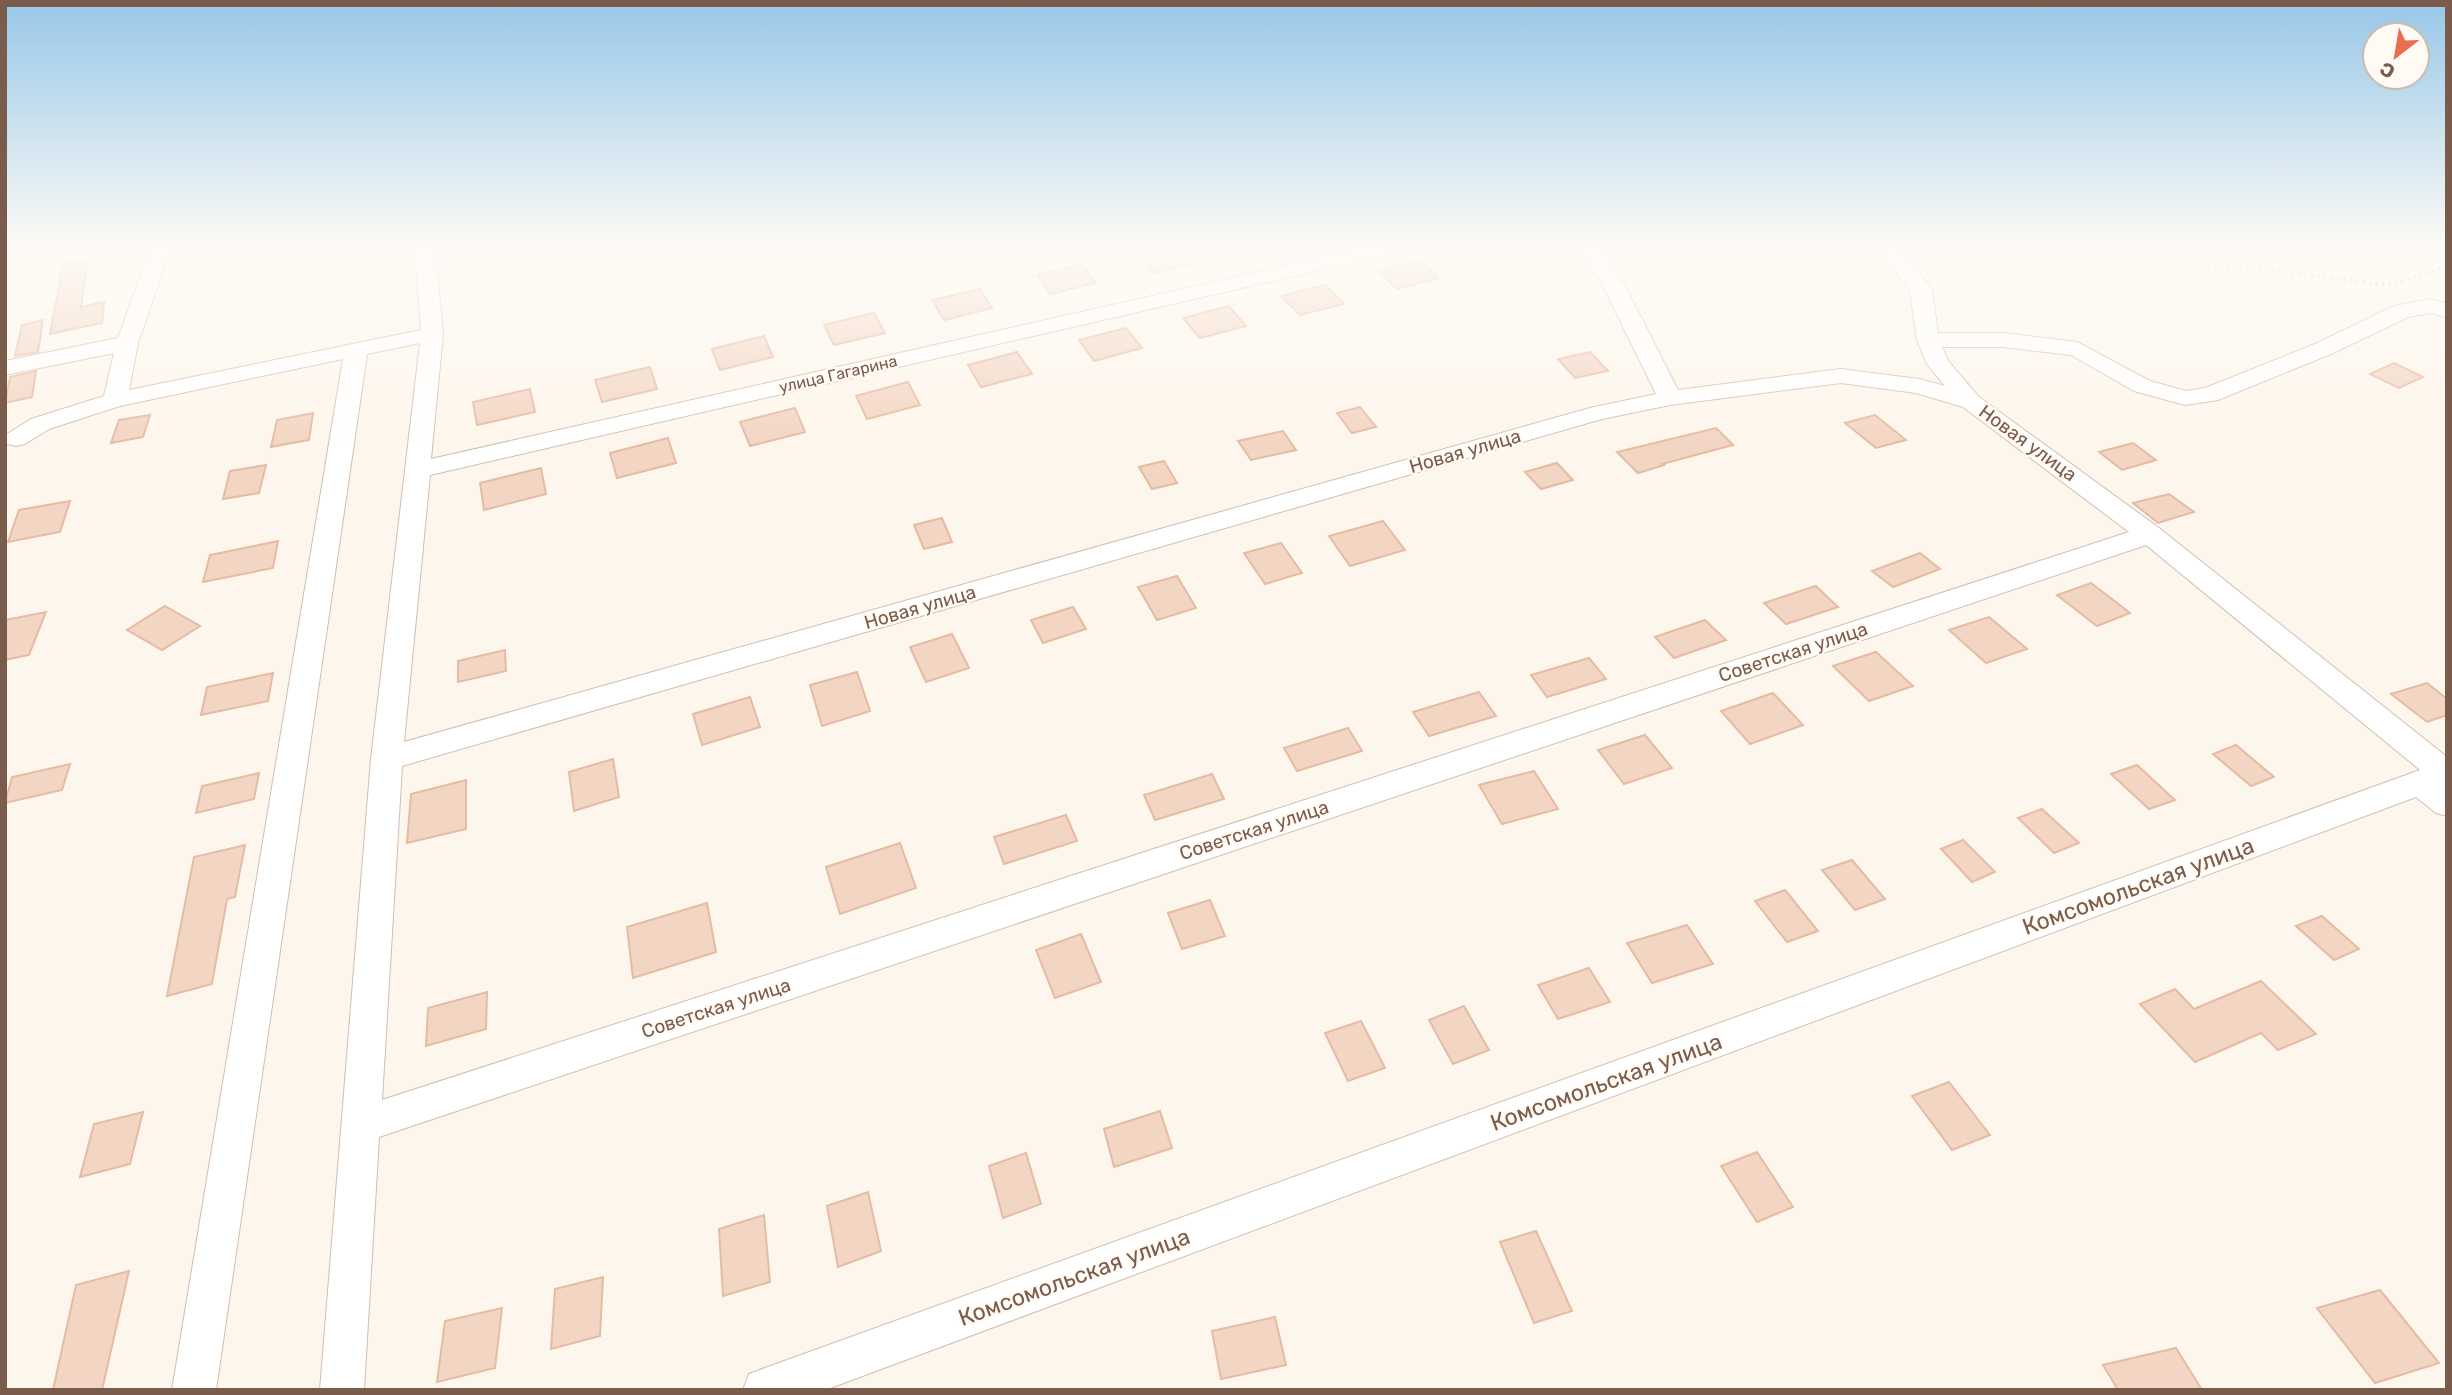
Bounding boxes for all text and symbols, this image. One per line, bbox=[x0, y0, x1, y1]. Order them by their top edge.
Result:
north arrow bbox=[2361, 21, 2431, 91]
text: С bbox=[2376, 57, 2399, 83]
street label: улица Гагарина bbox=[777, 351, 899, 397]
street label: Новая улица bbox=[1975, 400, 2081, 486]
street label: Новая улица bbox=[1406, 424, 1524, 478]
street label: Новая улица bbox=[861, 580, 979, 634]
street label: Советская улица bbox=[1716, 617, 1870, 687]
street label: Советская улица bbox=[1177, 795, 1331, 865]
street label: Комсомольская улица bbox=[2018, 831, 2258, 941]
street label: Советская улица bbox=[639, 973, 793, 1043]
street label: Комсомольская улица bbox=[1486, 1027, 1726, 1137]
street label: Комсомольская улица bbox=[954, 1222, 1194, 1332]

